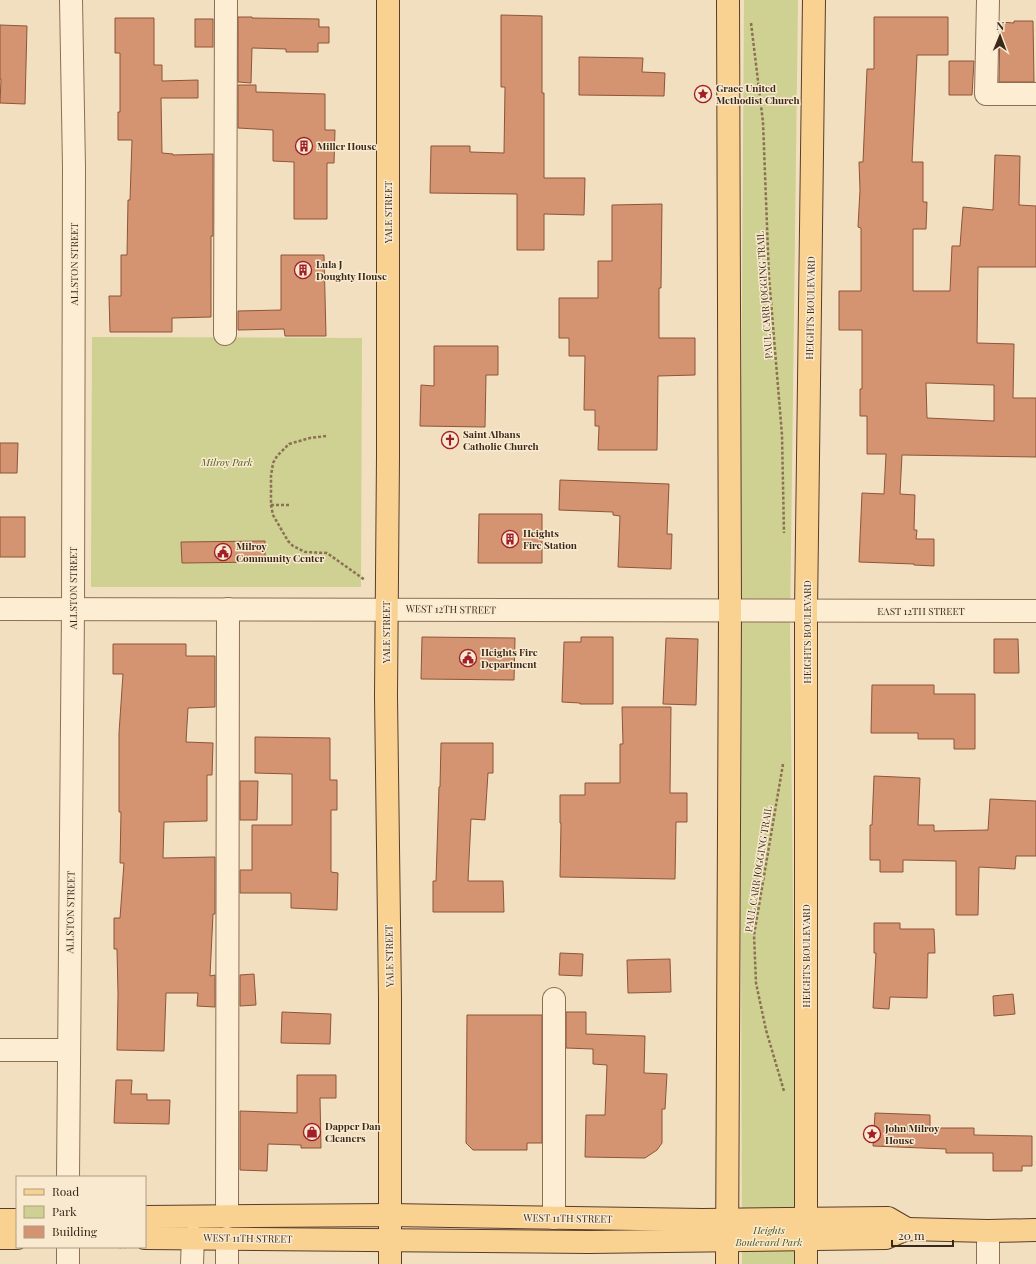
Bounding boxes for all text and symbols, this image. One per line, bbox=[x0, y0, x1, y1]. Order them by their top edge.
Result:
north arrow bbox=[980, 16, 1020, 56]
text: N bbox=[996, 18, 1004, 33]
place label: Grace United Methodist Church bbox=[716, 81, 800, 107]
place icon: Grace United Methodist Church bbox=[693, 84, 713, 104]
building icon: Miller House bbox=[294, 136, 314, 156]
place label: Miller House bbox=[317, 139, 377, 153]
street label: YALE STREET bbox=[381, 181, 395, 244]
street label: ALLSTON STREET bbox=[67, 223, 81, 306]
street label: PAUL CARR JOGGING TRAIL bbox=[753, 231, 775, 359]
street label: HEIGHTS BOULEVARD bbox=[802, 256, 818, 360]
place label: Lula J Doughty House bbox=[316, 257, 387, 283]
building icon: Lula J Doughty House bbox=[293, 260, 313, 280]
place label: Saint Albans Catholic Church bbox=[463, 427, 539, 453]
church icon: Saint Albans Catholic Church bbox=[440, 430, 460, 450]
park label: Milroy Park bbox=[200, 455, 253, 469]
place label: Heights Fire Station bbox=[523, 526, 578, 552]
building icon: Heights Fire Station bbox=[500, 529, 520, 549]
place label: Milroy Community Center bbox=[236, 539, 325, 565]
public building icon: Milroy Community Center bbox=[213, 542, 233, 562]
street label: ALLSTON STREET bbox=[66, 547, 80, 630]
street label: HEIGHTS BOULEVARD bbox=[800, 580, 814, 684]
street label: YALE STREET bbox=[379, 601, 393, 664]
street label: WEST 12TH STREET bbox=[405, 601, 496, 617]
street label: EAST 12TH STREET bbox=[877, 604, 965, 618]
place label: Heights Fire Department bbox=[481, 645, 538, 671]
public building icon: Heights Fire Department bbox=[458, 648, 478, 668]
street label: PAUL CARR JOGGING TRAIL bbox=[741, 805, 775, 933]
street label: ALLSTON STREET bbox=[62, 870, 78, 955]
street label: HEIGHTS BOULEVARD bbox=[799, 904, 813, 1008]
street label: YALE STREET bbox=[381, 925, 397, 988]
place label: Dapper Dan Cleaners bbox=[325, 1119, 382, 1145]
place label: John Milroy House bbox=[884, 1121, 940, 1147]
shop icon: Dapper Dan Cleaners bbox=[302, 1122, 322, 1142]
place icon: John Milroy House bbox=[862, 1124, 882, 1144]
legend bbox=[16, 1176, 146, 1248]
text: Road bbox=[52, 1183, 79, 1199]
text: Park bbox=[52, 1203, 77, 1219]
street label: WEST 11TH STREET bbox=[522, 1210, 613, 1226]
scale bar bbox=[892, 1222, 953, 1248]
text: Building bbox=[52, 1223, 98, 1239]
park label: Heights Boulevard Park bbox=[735, 1223, 802, 1249]
text: 20 m bbox=[898, 1227, 925, 1243]
street label: WEST 11TH STREET bbox=[202, 1230, 293, 1246]

